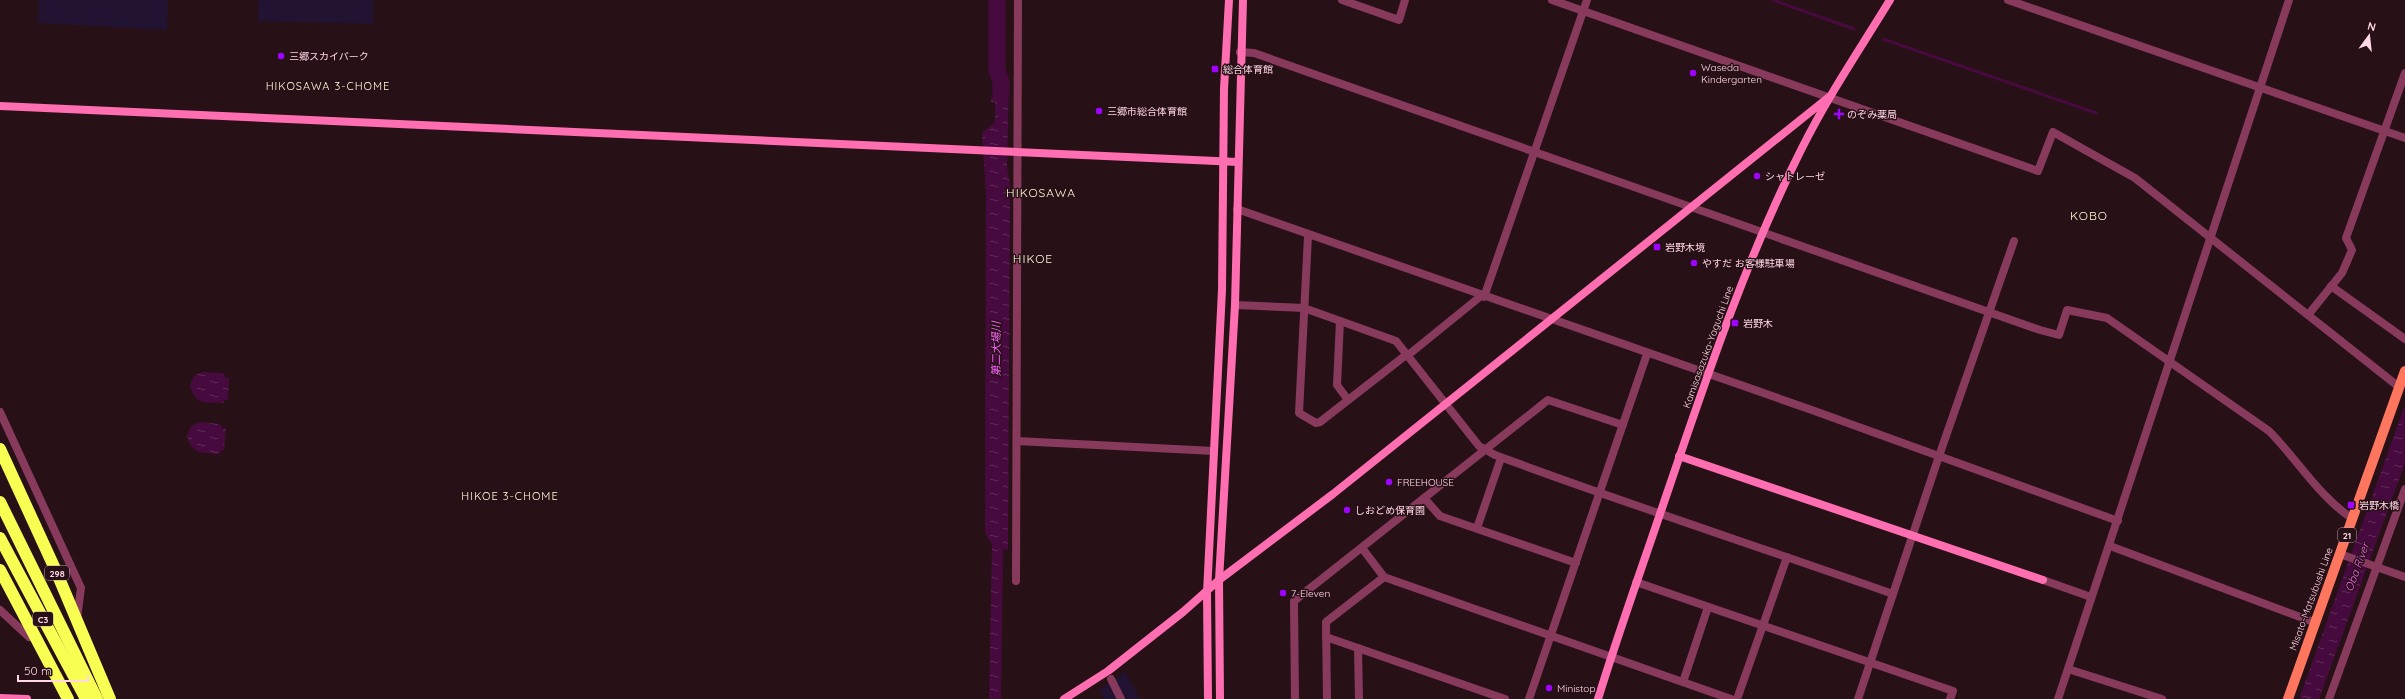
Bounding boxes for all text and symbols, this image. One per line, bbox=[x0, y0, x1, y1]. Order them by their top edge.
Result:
north arrow bbox=[2349, 16, 2389, 56]
text: N bbox=[2366, 19, 2377, 34]
place label: 三郷スカイパーク bbox=[289, 50, 369, 63]
marker: 三郷スカイパーク bbox=[276, 51, 286, 61]
place label: Waseda Kindergarten bbox=[1701, 61, 1762, 86]
place label: 総合体育館 bbox=[1223, 63, 1273, 76]
marker: 総合体育館 bbox=[1210, 64, 1220, 74]
marker: Waseda Kindergarten bbox=[1688, 68, 1698, 78]
district label: HIKOSAWA 3-CHOME bbox=[266, 79, 390, 93]
place label: 三郷市総合体育館 bbox=[1107, 105, 1187, 118]
marker: 三郷市総合体育館 bbox=[1094, 106, 1104, 116]
place label: のぞみ薬局 bbox=[1847, 108, 1897, 121]
marker: のぞみ薬局 bbox=[1834, 109, 1844, 119]
place label: シャトレーゼ bbox=[1765, 170, 1825, 183]
marker: シャトレーゼ bbox=[1752, 171, 1762, 181]
district label: HIKOSAWA bbox=[1006, 185, 1076, 200]
district label: KOBO bbox=[2070, 208, 2108, 223]
place label: 岩野木境 bbox=[1665, 241, 1705, 254]
marker: 岩野木境 bbox=[1652, 242, 1662, 252]
district label: HIKOE bbox=[1013, 251, 1053, 266]
place label: やすだ お客様駐車場 bbox=[1702, 257, 1795, 270]
marker: やすだ お客様駐車場 bbox=[1689, 258, 1699, 268]
street label: Kamisasazuka-Yaguchi Line bbox=[1680, 284, 1736, 410]
place label: 岩野木 bbox=[1743, 317, 1773, 330]
marker: 岩野木 bbox=[1730, 318, 1740, 328]
water label: 第二大場川 bbox=[989, 321, 1003, 377]
place label: FREEHOUSE bbox=[1397, 476, 1454, 489]
marker: FREEHOUSE bbox=[1384, 477, 1394, 487]
district label: HIKOE 3-CHOME bbox=[461, 489, 559, 503]
place label: 岩野木橋 bbox=[2359, 499, 2399, 512]
marker: 岩野木橋 bbox=[2346, 500, 2356, 510]
place label: しおどめ保育園 bbox=[1355, 504, 1425, 517]
marker: しおどめ保育園 bbox=[1342, 505, 1352, 515]
road number: 21 bbox=[2338, 528, 2356, 542]
water label: Oba River bbox=[2342, 539, 2373, 593]
street label: Misato-Matsubushi Line bbox=[2286, 545, 2336, 652]
road number: 298 bbox=[45, 566, 69, 580]
place label: 7-Eleven bbox=[1291, 587, 1330, 600]
marker: 7-Eleven bbox=[1278, 588, 1288, 598]
road number: C3 bbox=[33, 612, 53, 626]
scale bar bbox=[18, 657, 88, 683]
text: 50 m bbox=[24, 663, 52, 678]
place label: Ministop bbox=[1557, 682, 1595, 695]
marker: Ministop bbox=[1544, 683, 1554, 693]

